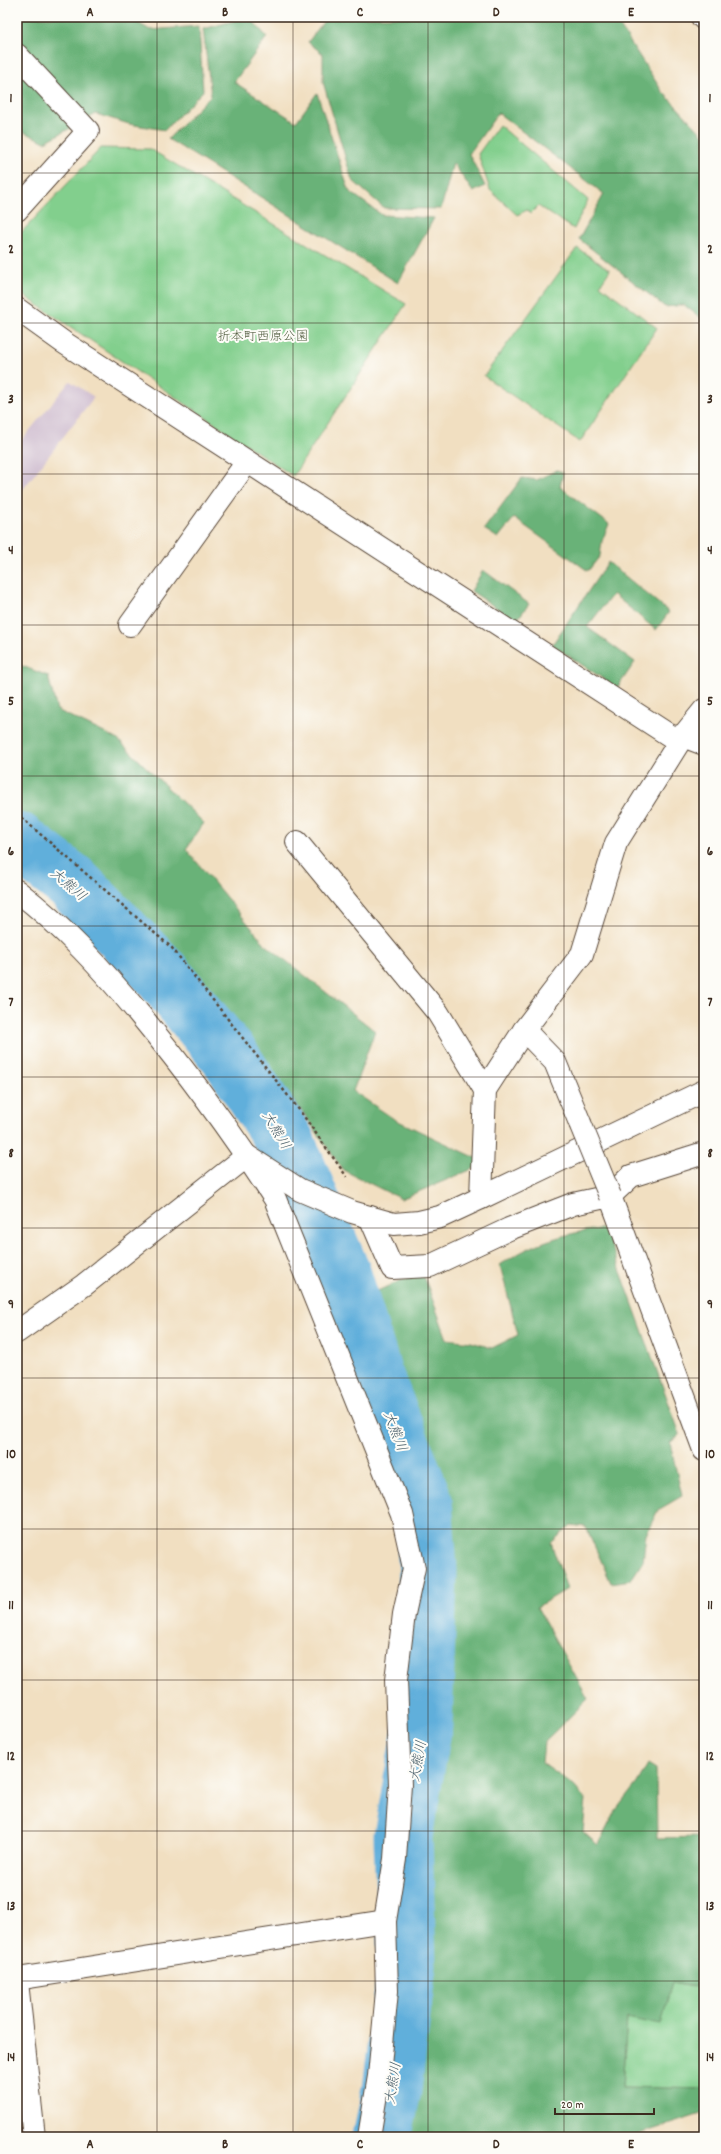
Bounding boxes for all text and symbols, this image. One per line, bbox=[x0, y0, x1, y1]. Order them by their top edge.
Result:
text: A bbox=[86, 4, 94, 23]
text: B bbox=[222, 4, 228, 23]
text: C bbox=[357, 4, 364, 23]
text: D bbox=[493, 4, 500, 23]
text: E bbox=[628, 4, 635, 23]
text: 1 bbox=[10, 90, 13, 109]
text: 1 bbox=[709, 90, 712, 109]
text: 2 bbox=[8, 241, 14, 260]
text: 2 bbox=[707, 241, 713, 260]
park label: 折本町西原公園 bbox=[217, 328, 309, 347]
text: 3 bbox=[8, 391, 14, 410]
text: 3 bbox=[707, 391, 713, 410]
text: 4 bbox=[8, 542, 14, 561]
text: 4 bbox=[707, 542, 713, 561]
text: 5 bbox=[8, 693, 14, 712]
text: 5 bbox=[707, 693, 713, 712]
text: 6 bbox=[8, 843, 15, 862]
text: 6 bbox=[707, 843, 714, 862]
water label: 大熊川 bbox=[45, 864, 90, 907]
text: 7 bbox=[9, 994, 14, 1013]
text: 7 bbox=[708, 994, 713, 1013]
water label: 大熊川 bbox=[256, 1108, 295, 1154]
text: 8 bbox=[8, 1145, 14, 1164]
text: 8 bbox=[707, 1145, 713, 1164]
text: 9 bbox=[8, 1296, 14, 1315]
text: 9 bbox=[707, 1296, 713, 1315]
water label: 大熊川 bbox=[377, 1409, 411, 1455]
text: 10 bbox=[6, 1446, 16, 1465]
text: 10 bbox=[705, 1446, 715, 1465]
text: 11 bbox=[8, 1597, 14, 1616]
text: 11 bbox=[707, 1597, 713, 1616]
water label: 大熊川 bbox=[405, 1739, 432, 1784]
text: 12 bbox=[7, 1748, 16, 1767]
text: 12 bbox=[706, 1748, 715, 1767]
text: 13 bbox=[7, 1898, 16, 1917]
text: 13 bbox=[706, 1898, 715, 1917]
text: 14 bbox=[7, 2049, 15, 2068]
text: 14 bbox=[706, 2049, 714, 2068]
water label: 大熊川 bbox=[381, 2061, 407, 2106]
scale bar bbox=[555, 2090, 654, 2116]
text: 20 m bbox=[561, 2097, 584, 2114]
text: A bbox=[86, 2136, 94, 2154]
text: B bbox=[222, 2136, 228, 2154]
text: C bbox=[357, 2136, 364, 2154]
text: D bbox=[493, 2136, 500, 2154]
text: E bbox=[628, 2136, 635, 2154]

